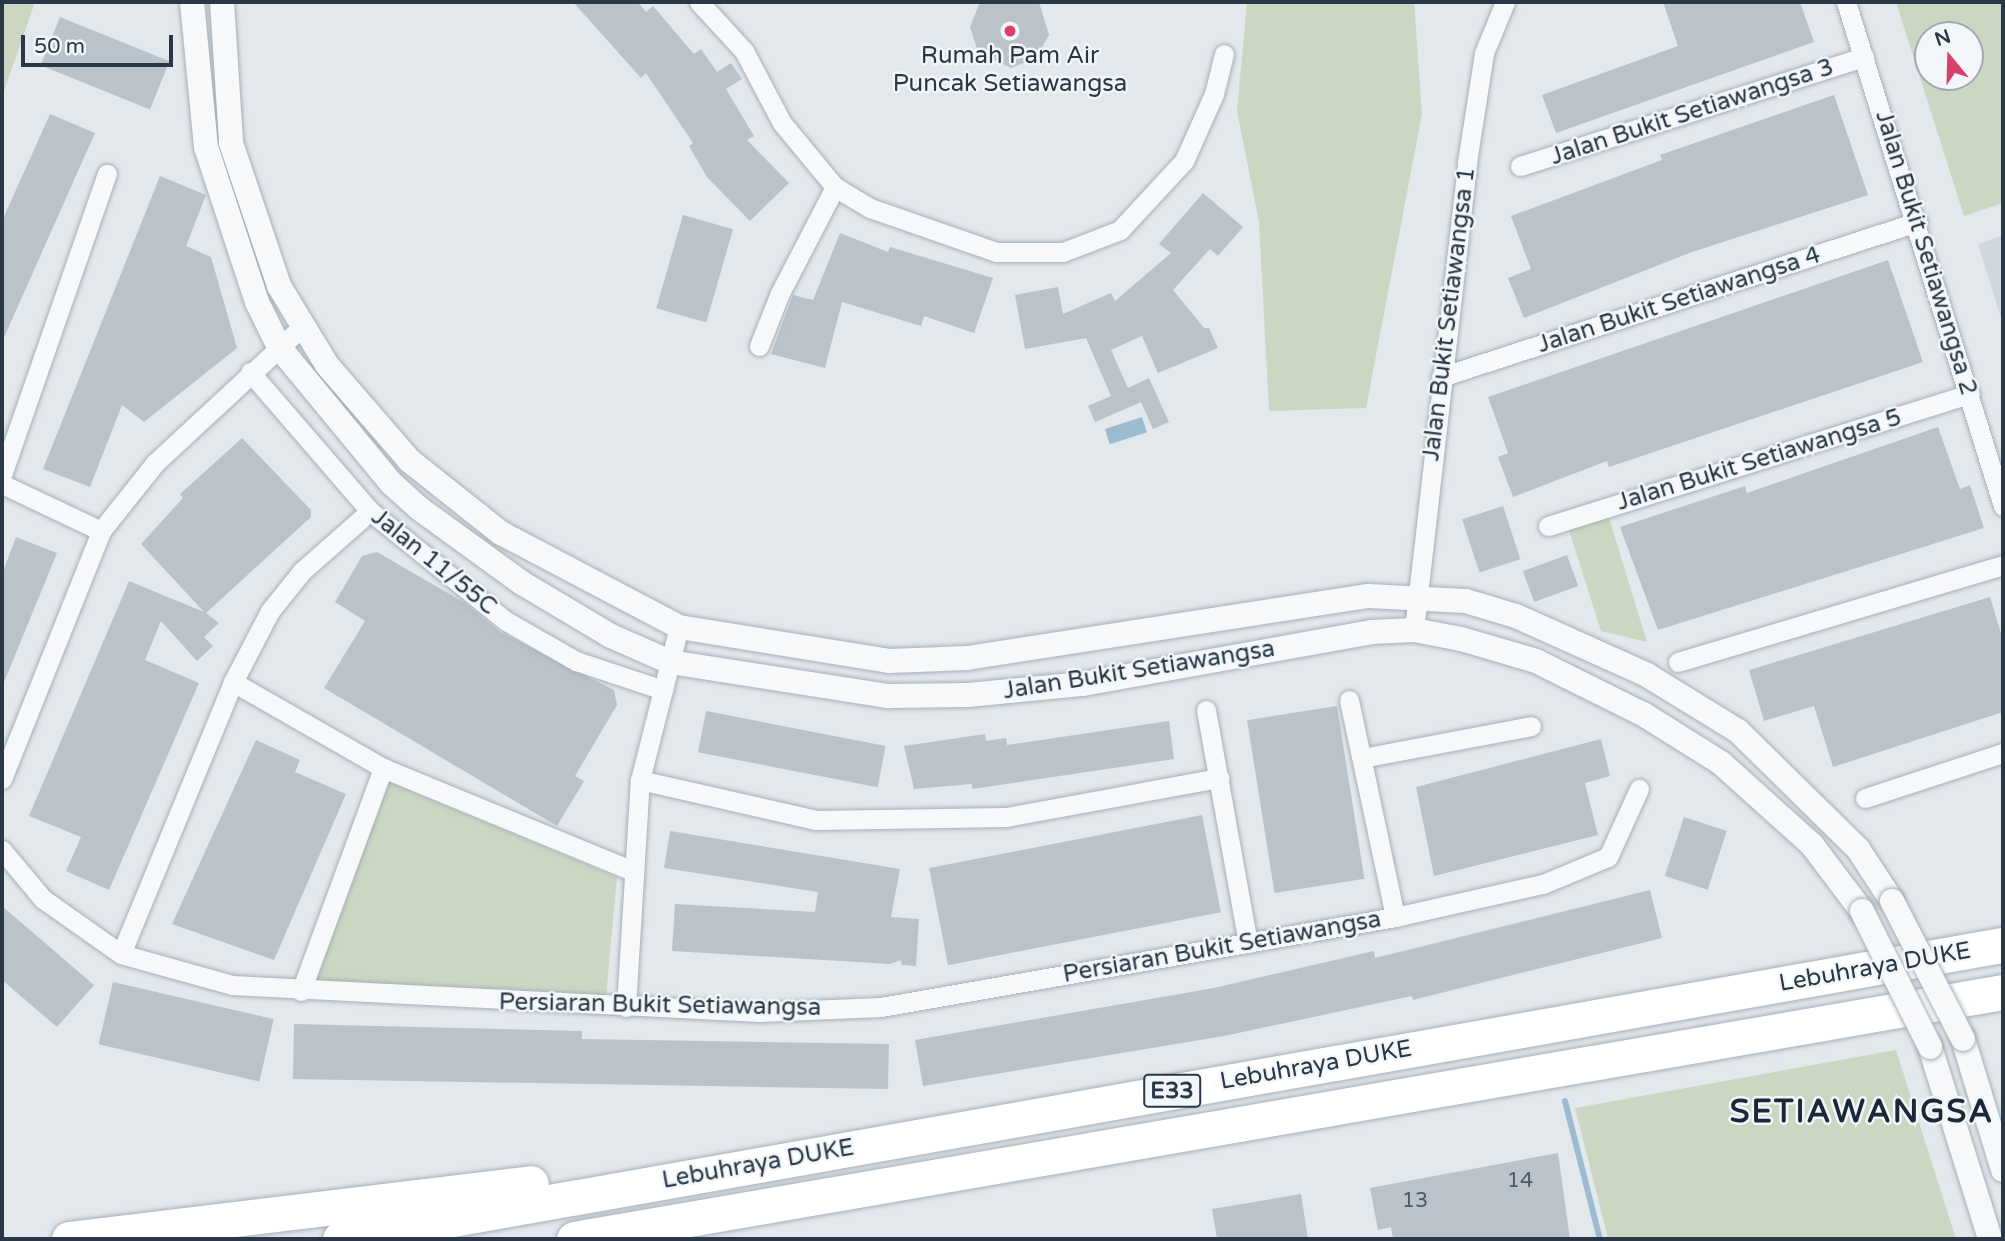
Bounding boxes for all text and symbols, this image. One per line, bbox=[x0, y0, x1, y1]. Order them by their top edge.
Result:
scale bar bbox=[24, 21, 177, 65]
north arrow bbox=[1914, 21, 1984, 91]
marker: Rumah Pam Air Puncak Setiawangsa bbox=[1002, 23, 1018, 39]
text: N bbox=[1932, 25, 1954, 51]
text: 50 m bbox=[34, 34, 85, 59]
place label: Rumah Pam Air Puncak Setiawangsa bbox=[893, 42, 1127, 98]
street label: Jalan Bukit Setiawangsa 3 bbox=[1547, 53, 1837, 171]
street label: Jalan Bukit Setiawangsa 2 bbox=[1869, 107, 1983, 399]
street label: Jalan Bukit Setiawangsa 1 bbox=[1417, 165, 1481, 463]
street label: Jalan Bukit Setiawangsa 4 bbox=[1534, 241, 1824, 359]
street label: Jalan Bukit Setiawangsa 5 bbox=[1613, 403, 1905, 517]
street label: Jalan 11/55C bbox=[366, 503, 502, 621]
street label: Jalan Bukit Setiawangsa bbox=[1001, 634, 1277, 706]
street label: Persiaran Bukit Setiawangsa bbox=[1061, 905, 1383, 989]
street label: Lebuhraya DUKE bbox=[1777, 936, 1973, 998]
street label: Persiaran Bukit Setiawangsa bbox=[499, 988, 821, 1022]
street label: Lebuhraya DUKE bbox=[1218, 1034, 1414, 1096]
road number: E33 bbox=[1142, 1072, 1202, 1110]
district label: SETIAWANGSA bbox=[1731, 1093, 1993, 1131]
street label: Lebuhraya DUKE bbox=[660, 1133, 856, 1195]
house number: 14 bbox=[1507, 1168, 1533, 1194]
house number: 13 bbox=[1402, 1188, 1428, 1214]

